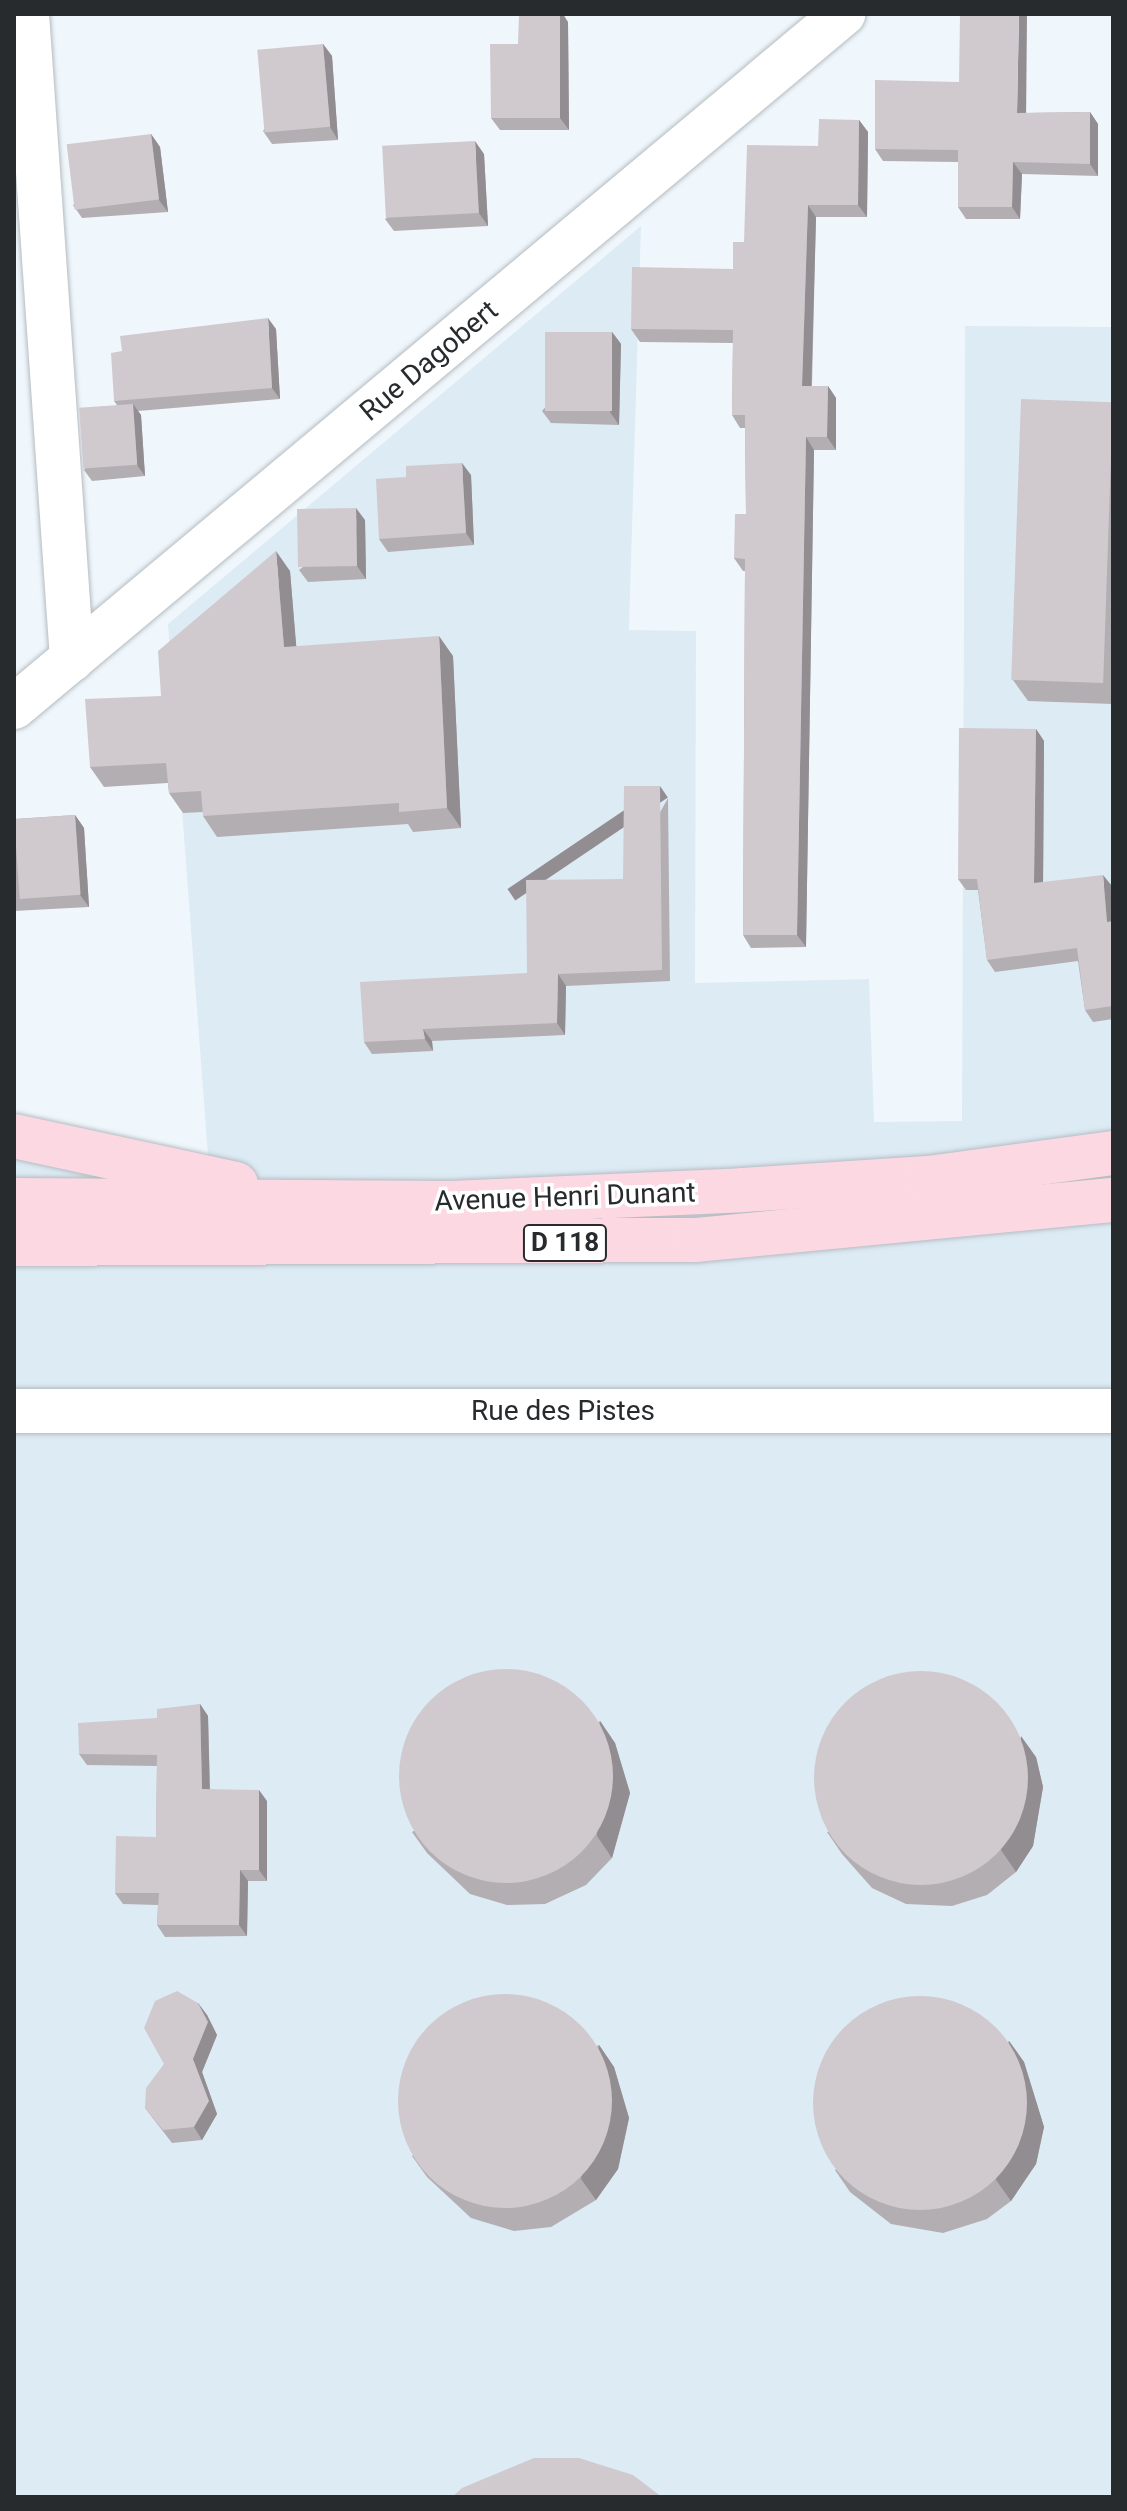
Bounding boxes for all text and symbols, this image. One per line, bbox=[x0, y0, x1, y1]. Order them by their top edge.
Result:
street label: Rue Dagobert bbox=[353, 294, 505, 428]
street label: Avenue Henri Dunant bbox=[434, 1176, 696, 1218]
road number: D 118 bbox=[521, 1221, 609, 1265]
street label: Rue des Pistes bbox=[471, 1394, 655, 1428]

